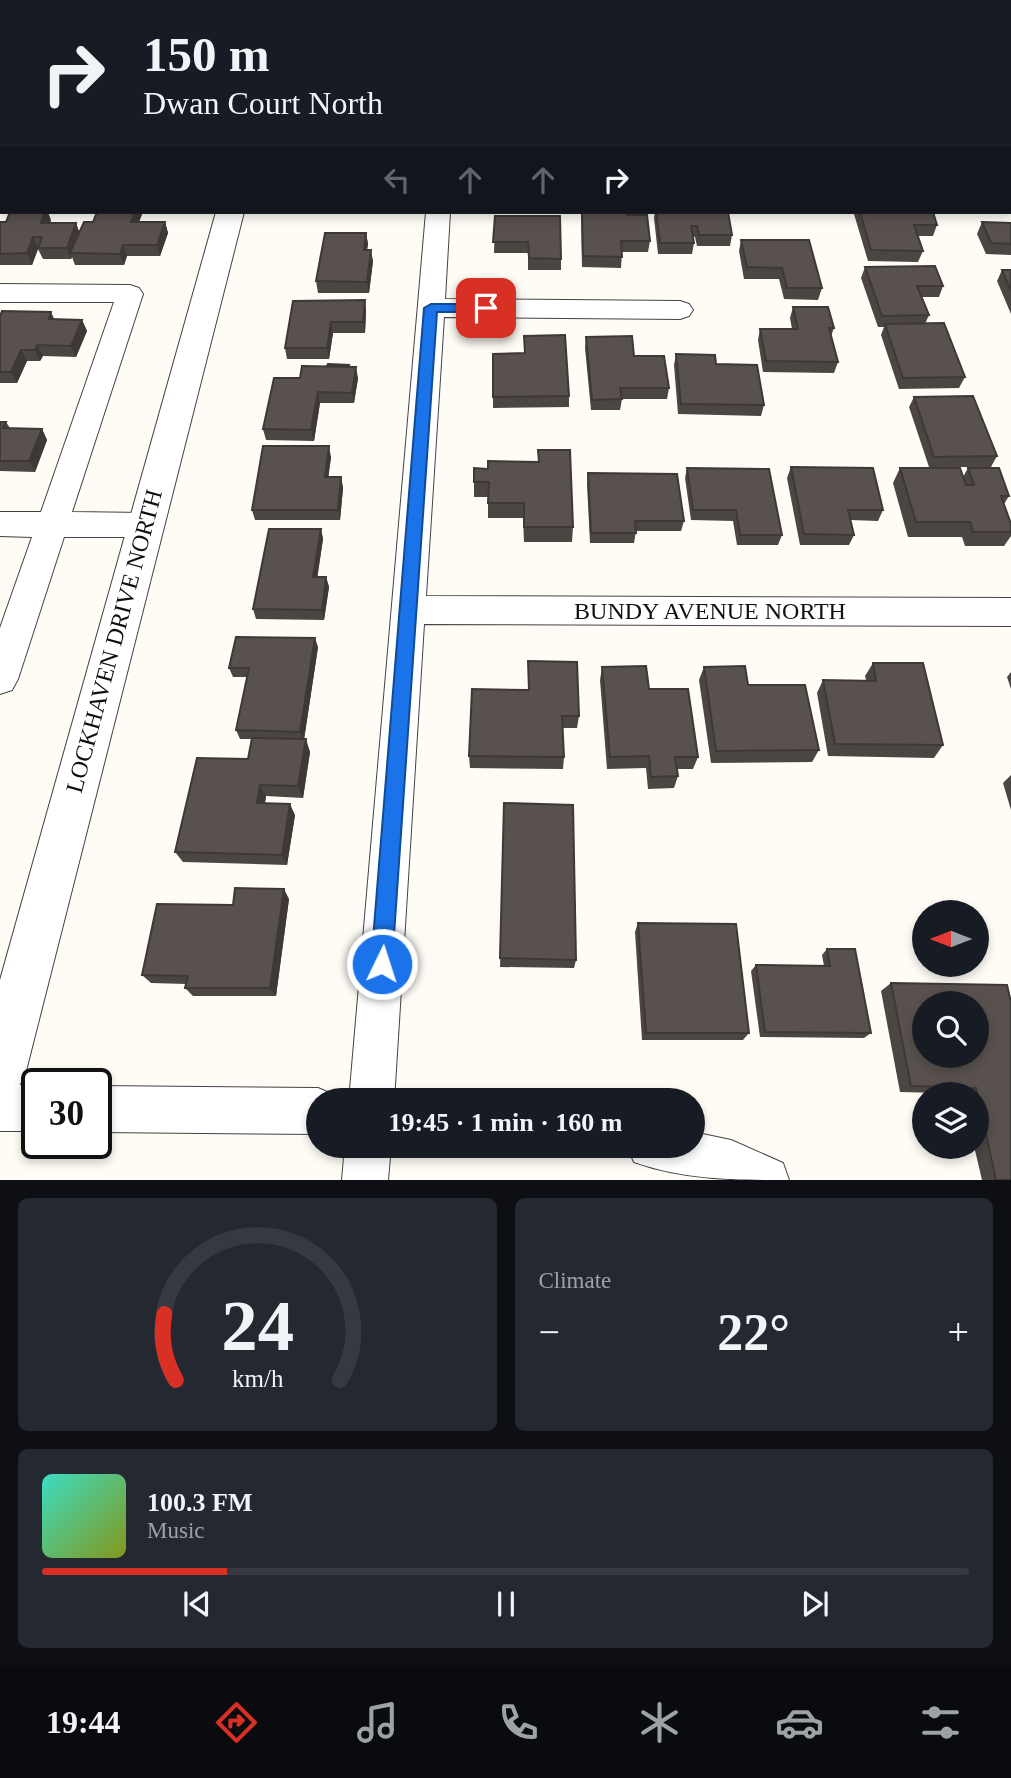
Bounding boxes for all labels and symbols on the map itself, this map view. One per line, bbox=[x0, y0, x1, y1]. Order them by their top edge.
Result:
pin bbox=[456, 278, 516, 338]
street label: LOCKHAVEN DRIVE NORTH bbox=[61, 487, 167, 795]
street label: BUNDY AVENUE NORTH bbox=[574, 598, 846, 624]
north arrow bbox=[912, 900, 989, 976]
position arrow bbox=[345, 927, 419, 1001]
speed limit sign: 30 bbox=[21, 1068, 112, 1159]

